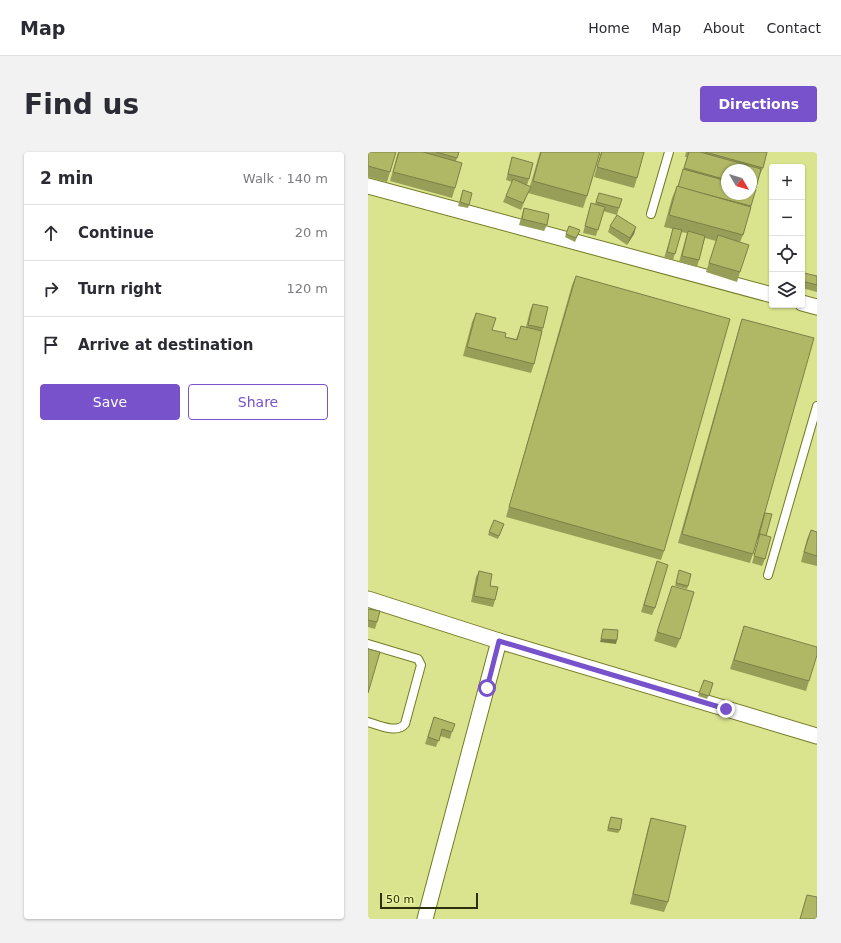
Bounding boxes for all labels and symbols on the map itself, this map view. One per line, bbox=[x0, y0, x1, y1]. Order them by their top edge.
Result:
north arrow bbox=[721, 164, 757, 200]
route start bbox=[478, 679, 496, 697]
route end bbox=[717, 700, 735, 718]
scale bar bbox=[380, 891, 478, 910]

